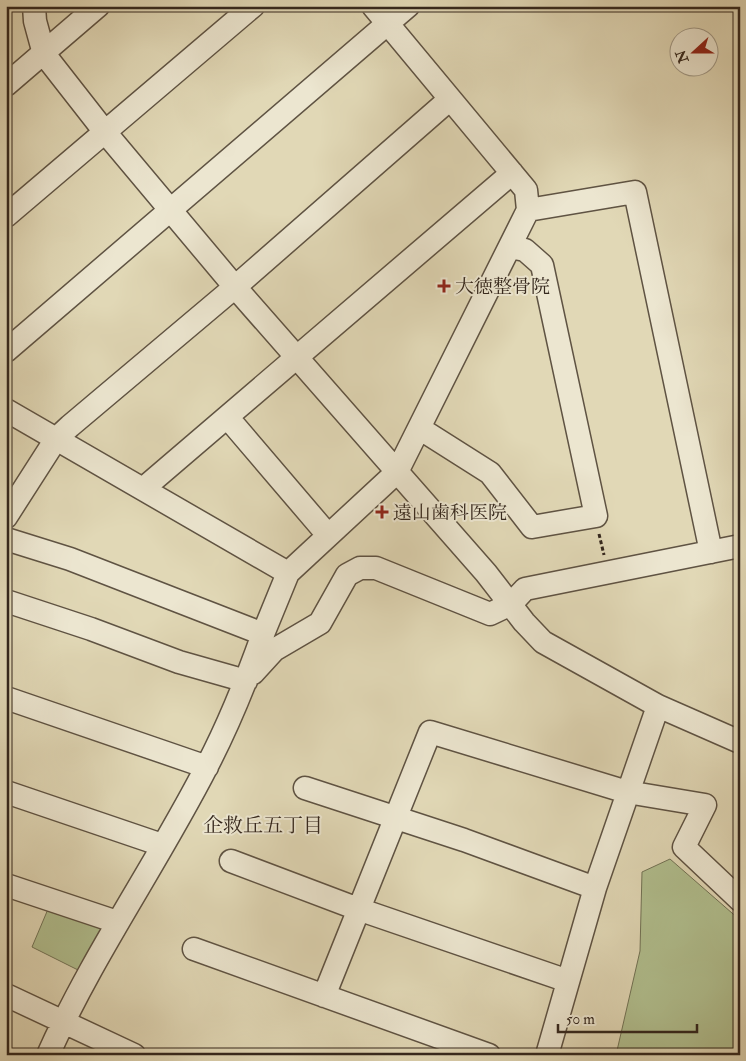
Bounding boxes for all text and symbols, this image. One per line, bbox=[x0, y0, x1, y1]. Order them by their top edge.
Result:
north arrow bbox=[668, 28, 718, 78]
text: N bbox=[672, 47, 693, 66]
place label: 大徳整骨院 bbox=[455, 275, 550, 299]
marker: 大徳整骨院 bbox=[437, 279, 451, 293]
place label: 遠山歯科医院 bbox=[393, 501, 507, 525]
marker: 遠山歯科医院 bbox=[375, 505, 389, 519]
district label: 企救丘五丁目 bbox=[203, 813, 323, 838]
scale bar bbox=[558, 1001, 697, 1033]
text: 50 m bbox=[566, 1010, 595, 1029]

